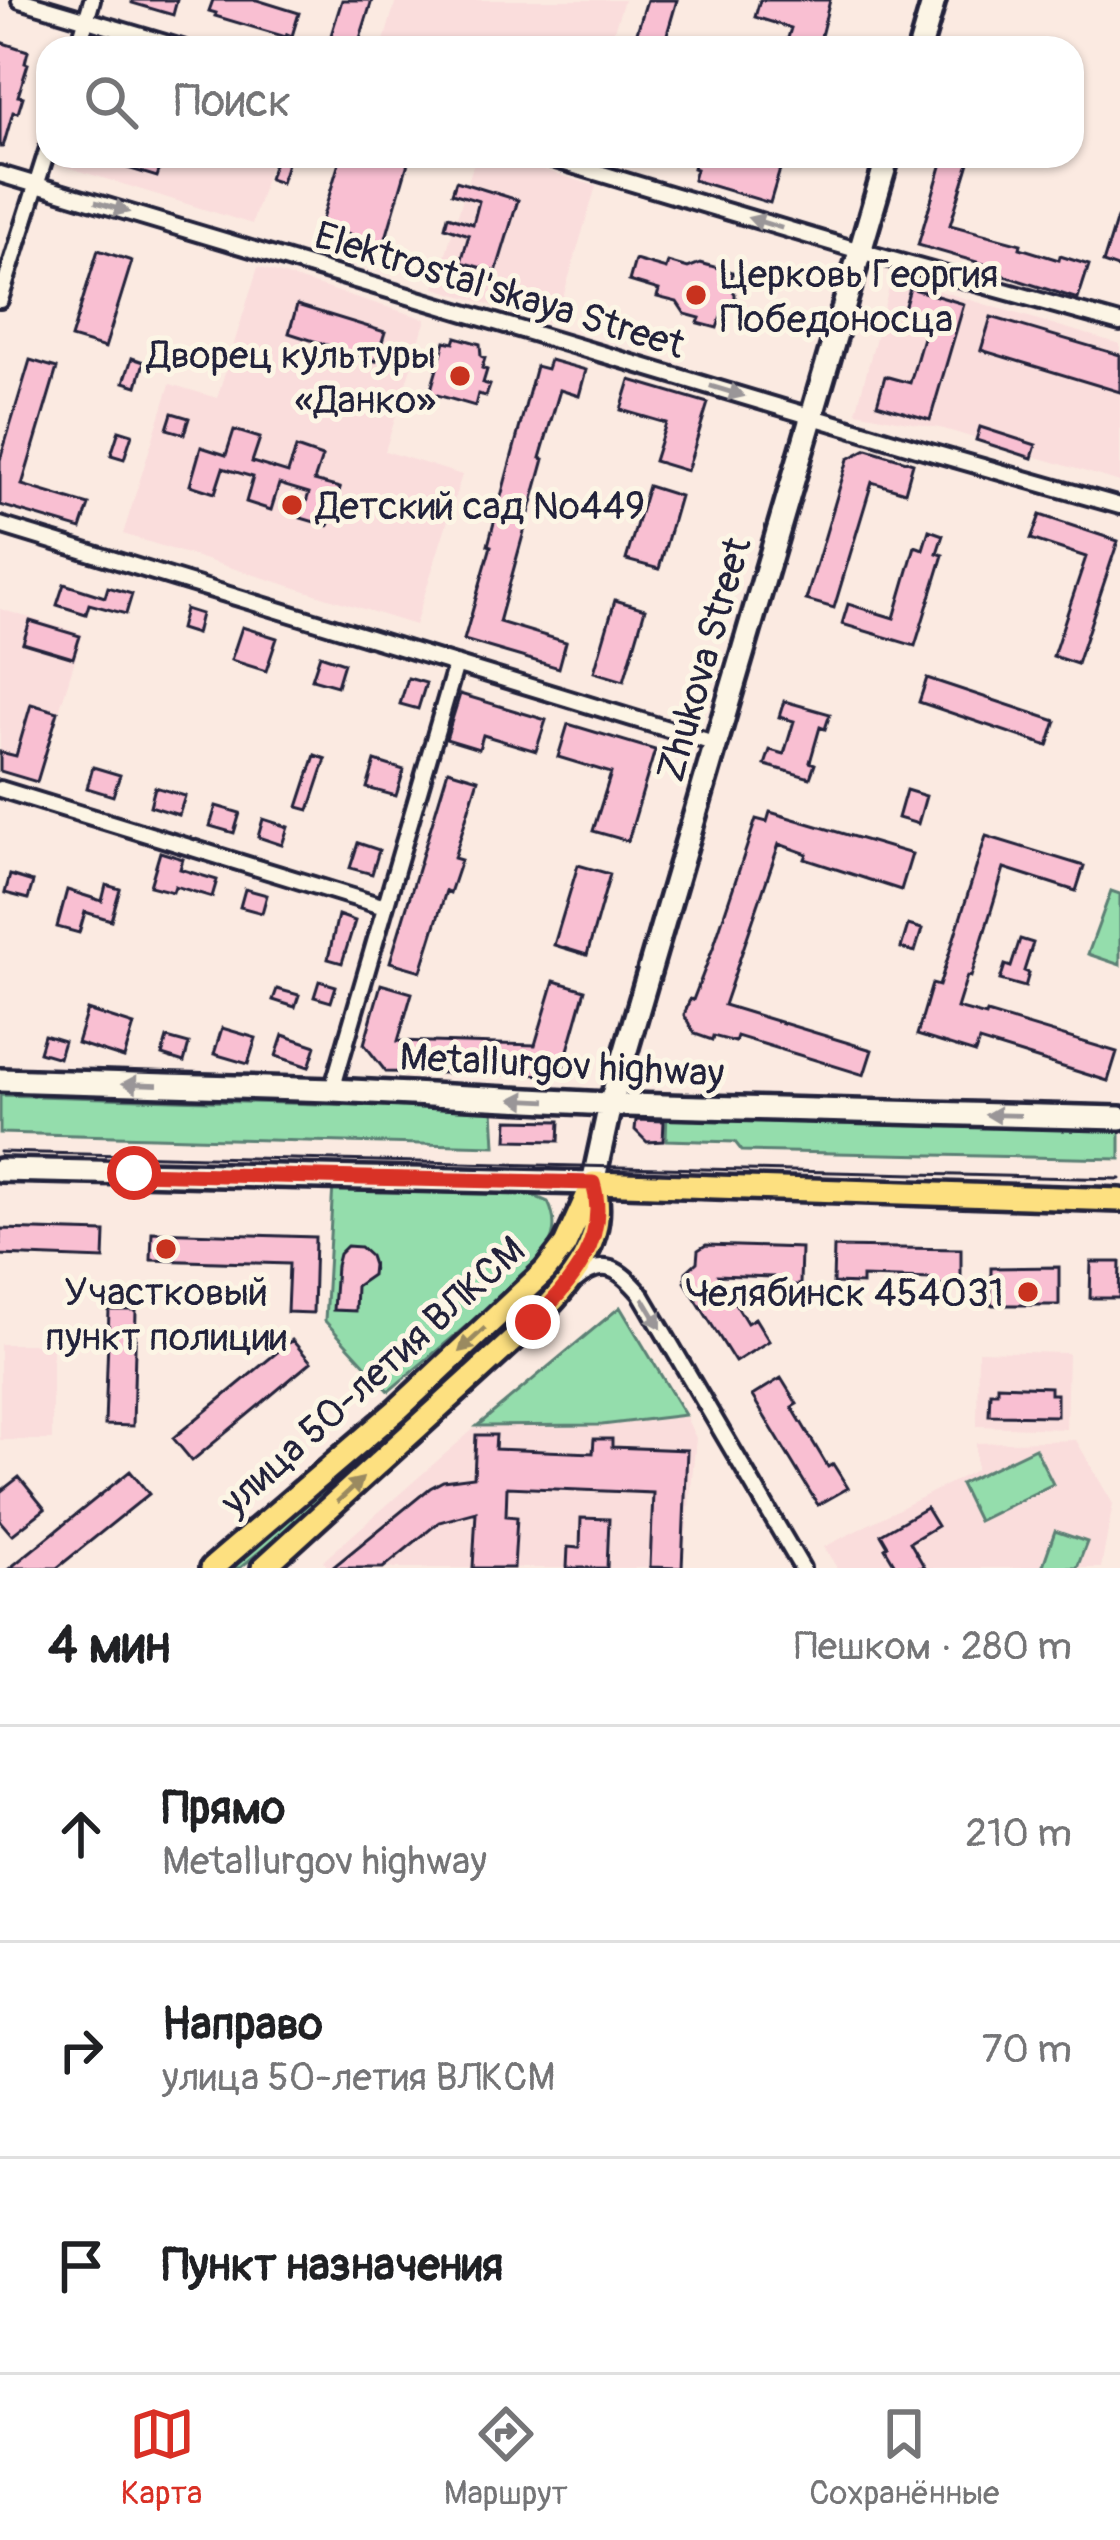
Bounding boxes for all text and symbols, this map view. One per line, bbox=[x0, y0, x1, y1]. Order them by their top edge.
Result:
search box bbox=[36, 36, 1084, 168]
icon: search bbox=[78, 69, 144, 135]
text: Поиск bbox=[174, 74, 291, 130]
one-way arrow bbox=[94, 199, 131, 217]
street label: Elektrostal'skaya Street bbox=[309, 211, 691, 370]
one-way arrow bbox=[746, 213, 783, 231]
place label: Церковь Георгия Победоносца bbox=[720, 250, 998, 344]
marker: Церковь Георгия Победоносца bbox=[683, 282, 709, 308]
place label: Дворец культуры «Данко» bbox=[145, 331, 436, 425]
marker: Дворец культуры «Данко» bbox=[447, 363, 473, 389]
one-way arrow bbox=[709, 383, 746, 402]
place label: Детский сад №449 bbox=[314, 482, 645, 531]
marker: Детский сад №449 bbox=[279, 492, 305, 518]
street label: Zhukova Street bbox=[646, 531, 763, 787]
street label: Metallurgov highway bbox=[398, 1033, 725, 1098]
one-way arrow bbox=[120, 1074, 158, 1093]
one-way arrow bbox=[510, 1091, 547, 1110]
one-way arrow bbox=[983, 1105, 1021, 1124]
route start bbox=[107, 1146, 161, 1200]
street label: улица 50-летия ВЛКСМ bbox=[210, 1226, 536, 1527]
marker: Участковый пункт полиции bbox=[153, 1236, 179, 1262]
place label: Участковый пункт полиции bbox=[45, 1268, 287, 1362]
place label: Челябинск 454031 bbox=[685, 1269, 1004, 1318]
marker: Челябинск 454031 bbox=[1015, 1279, 1041, 1305]
route end bbox=[506, 1295, 560, 1349]
one-way arrow bbox=[641, 1296, 662, 1330]
one-way arrow bbox=[458, 1325, 487, 1353]
one-way arrow bbox=[336, 1477, 365, 1504]
text: 4 мин bbox=[48, 1614, 170, 1678]
text: Пешком · 280 m bbox=[794, 1622, 1072, 1671]
text: Прямо bbox=[162, 1781, 285, 1837]
icon: ahead bbox=[48, 1801, 114, 1867]
text: 210 m bbox=[965, 1809, 1072, 1858]
text: Metallurgov highway bbox=[162, 1837, 487, 1886]
text: Направо bbox=[162, 1997, 323, 2053]
icon: right bbox=[48, 2017, 114, 2083]
text: 70 m bbox=[982, 2025, 1072, 2074]
text: улица 50-летия ВЛКСМ bbox=[162, 2053, 555, 2102]
icon: arrive bbox=[48, 2233, 114, 2299]
text: Пункт назначения bbox=[162, 2238, 503, 2294]
tab: Карта bbox=[121, 2401, 202, 2514]
tab: Маршрут bbox=[444, 2401, 568, 2514]
tab: Сохранённые bbox=[809, 2401, 999, 2514]

